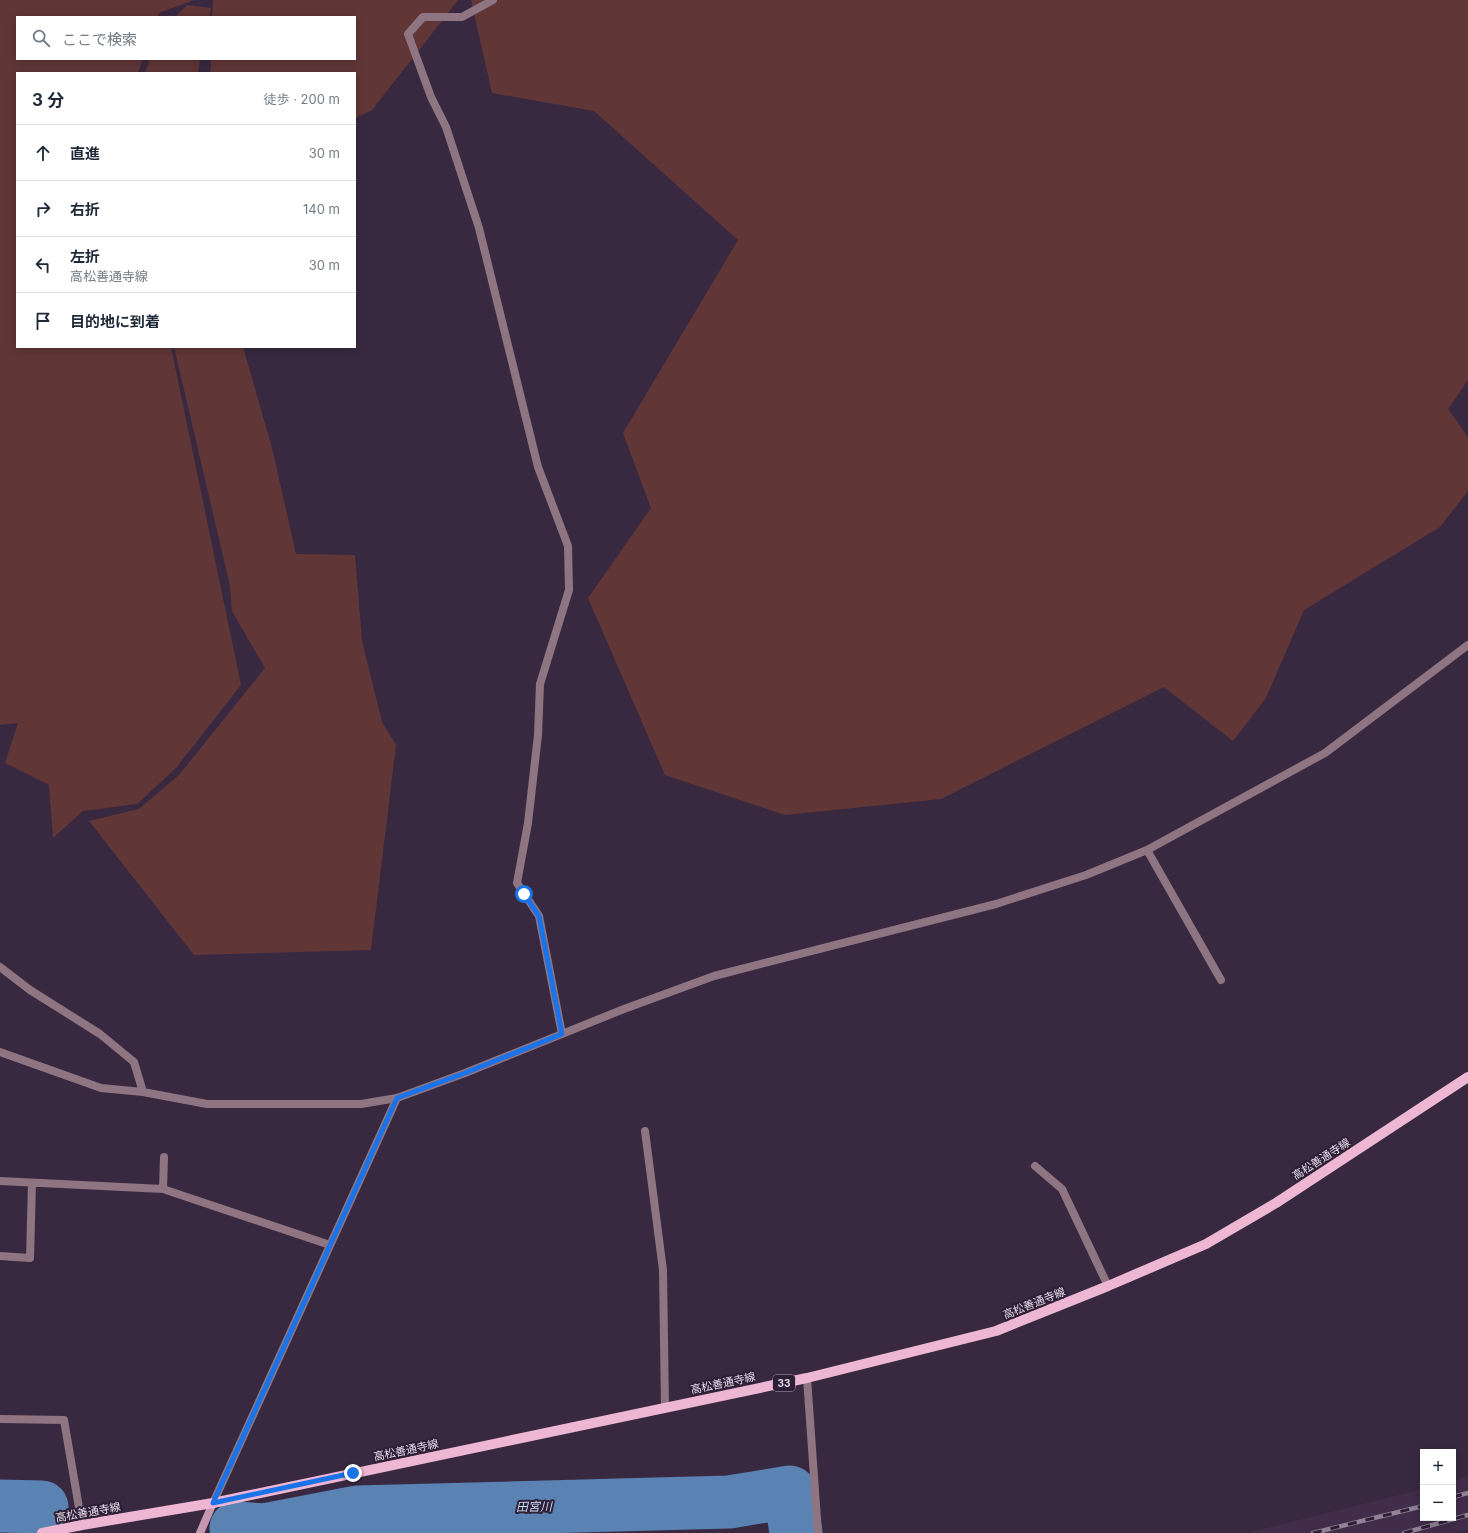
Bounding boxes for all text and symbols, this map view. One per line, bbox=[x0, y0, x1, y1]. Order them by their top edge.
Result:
search box bbox=[16, 16, 356, 60]
icon: search bbox=[30, 27, 52, 49]
text: ここで検索 bbox=[62, 30, 137, 49]
text: 3 分 bbox=[32, 90, 64, 110]
text: 徒歩 · 200 m bbox=[264, 91, 340, 107]
icon: ahead bbox=[32, 142, 54, 164]
text: 直進 bbox=[70, 144, 100, 163]
text: 30 m bbox=[309, 145, 340, 161]
icon: right bbox=[32, 198, 54, 220]
text: 右折 bbox=[70, 200, 100, 219]
text: 140 m bbox=[303, 201, 340, 217]
text: 左折 bbox=[70, 247, 100, 266]
icon: left bbox=[32, 254, 54, 276]
text: 30 m bbox=[309, 257, 340, 273]
text: 高松善通寺線 bbox=[70, 268, 148, 284]
icon: arrive bbox=[32, 310, 54, 332]
text: 目的地に到着 bbox=[70, 312, 160, 331]
route start bbox=[515, 885, 533, 903]
street label: 高松善通寺線 bbox=[1290, 1135, 1352, 1183]
street label: 高松善通寺線 bbox=[1001, 1284, 1067, 1322]
street label: 高松善通寺線 bbox=[689, 1369, 757, 1397]
road number: 33 bbox=[773, 1375, 795, 1391]
street label: 高松善通寺線 bbox=[372, 1436, 440, 1464]
map controls bbox=[1420, 1449, 1456, 1521]
button: + bbox=[1420, 1449, 1456, 1485]
route end bbox=[344, 1464, 362, 1482]
button: − bbox=[1420, 1485, 1456, 1521]
street label: 高松善通寺線 bbox=[54, 1499, 122, 1525]
water label: 田宮川 bbox=[516, 1499, 554, 1514]

